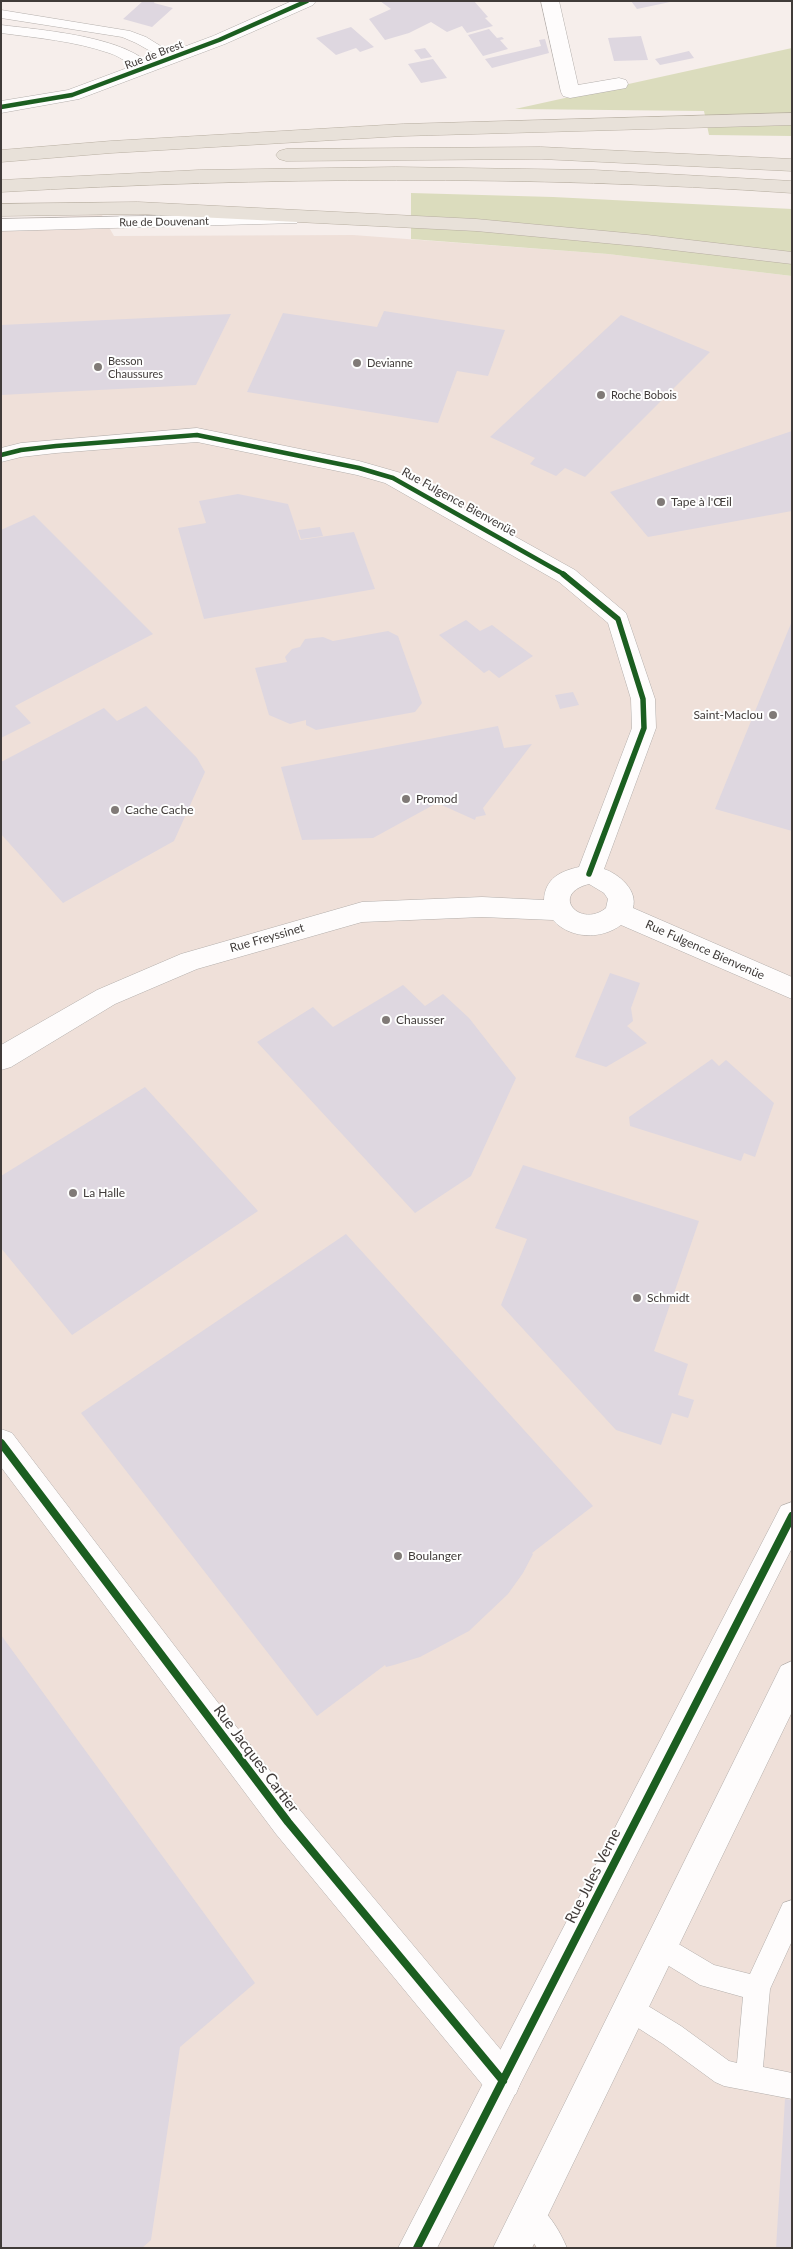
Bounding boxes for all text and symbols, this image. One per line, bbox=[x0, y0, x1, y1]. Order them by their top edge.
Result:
street label: Rue de Brest bbox=[123, 38, 185, 72]
street label: Rue de Douvenant bbox=[119, 215, 209, 229]
place label: Besson Chaussures bbox=[108, 354, 163, 380]
place label: Devianne bbox=[367, 356, 413, 370]
marker: Devianne bbox=[351, 357, 363, 369]
marker: Besson Chaussures bbox=[92, 361, 104, 373]
place label: Roche Bobois bbox=[611, 388, 677, 402]
marker: Roche Bobois bbox=[595, 389, 607, 401]
street label: Rue Fulgence Bienvenüe bbox=[399, 464, 519, 540]
place label: Tape à l'Œil bbox=[671, 495, 732, 509]
marker: Tape à l'Œil bbox=[655, 496, 667, 508]
place label: Saint-Maclou bbox=[693, 708, 763, 722]
marker: Saint-Maclou bbox=[767, 709, 779, 721]
place label: Promod bbox=[416, 792, 457, 806]
marker: Promod bbox=[400, 793, 412, 805]
place label: Cache Cache bbox=[125, 803, 194, 817]
marker: Cache Cache bbox=[109, 804, 121, 816]
street label: Rue Fulgence Bienvenüe bbox=[643, 917, 767, 983]
street label: Rue Freyssinet bbox=[228, 921, 306, 955]
place label: Chausser bbox=[396, 1013, 444, 1027]
marker: Chausser bbox=[380, 1014, 392, 1026]
place label: La Halle bbox=[83, 1186, 125, 1200]
marker: La Halle bbox=[67, 1187, 79, 1199]
place label: Schmidt bbox=[647, 1291, 690, 1305]
marker: Schmidt bbox=[631, 1292, 643, 1304]
place label: Boulanger bbox=[408, 1549, 462, 1563]
marker: Boulanger bbox=[392, 1550, 404, 1562]
street label: Rue Jacques Cartier bbox=[210, 1702, 302, 1816]
street label: Rue Jules Verne bbox=[561, 1825, 625, 1927]

